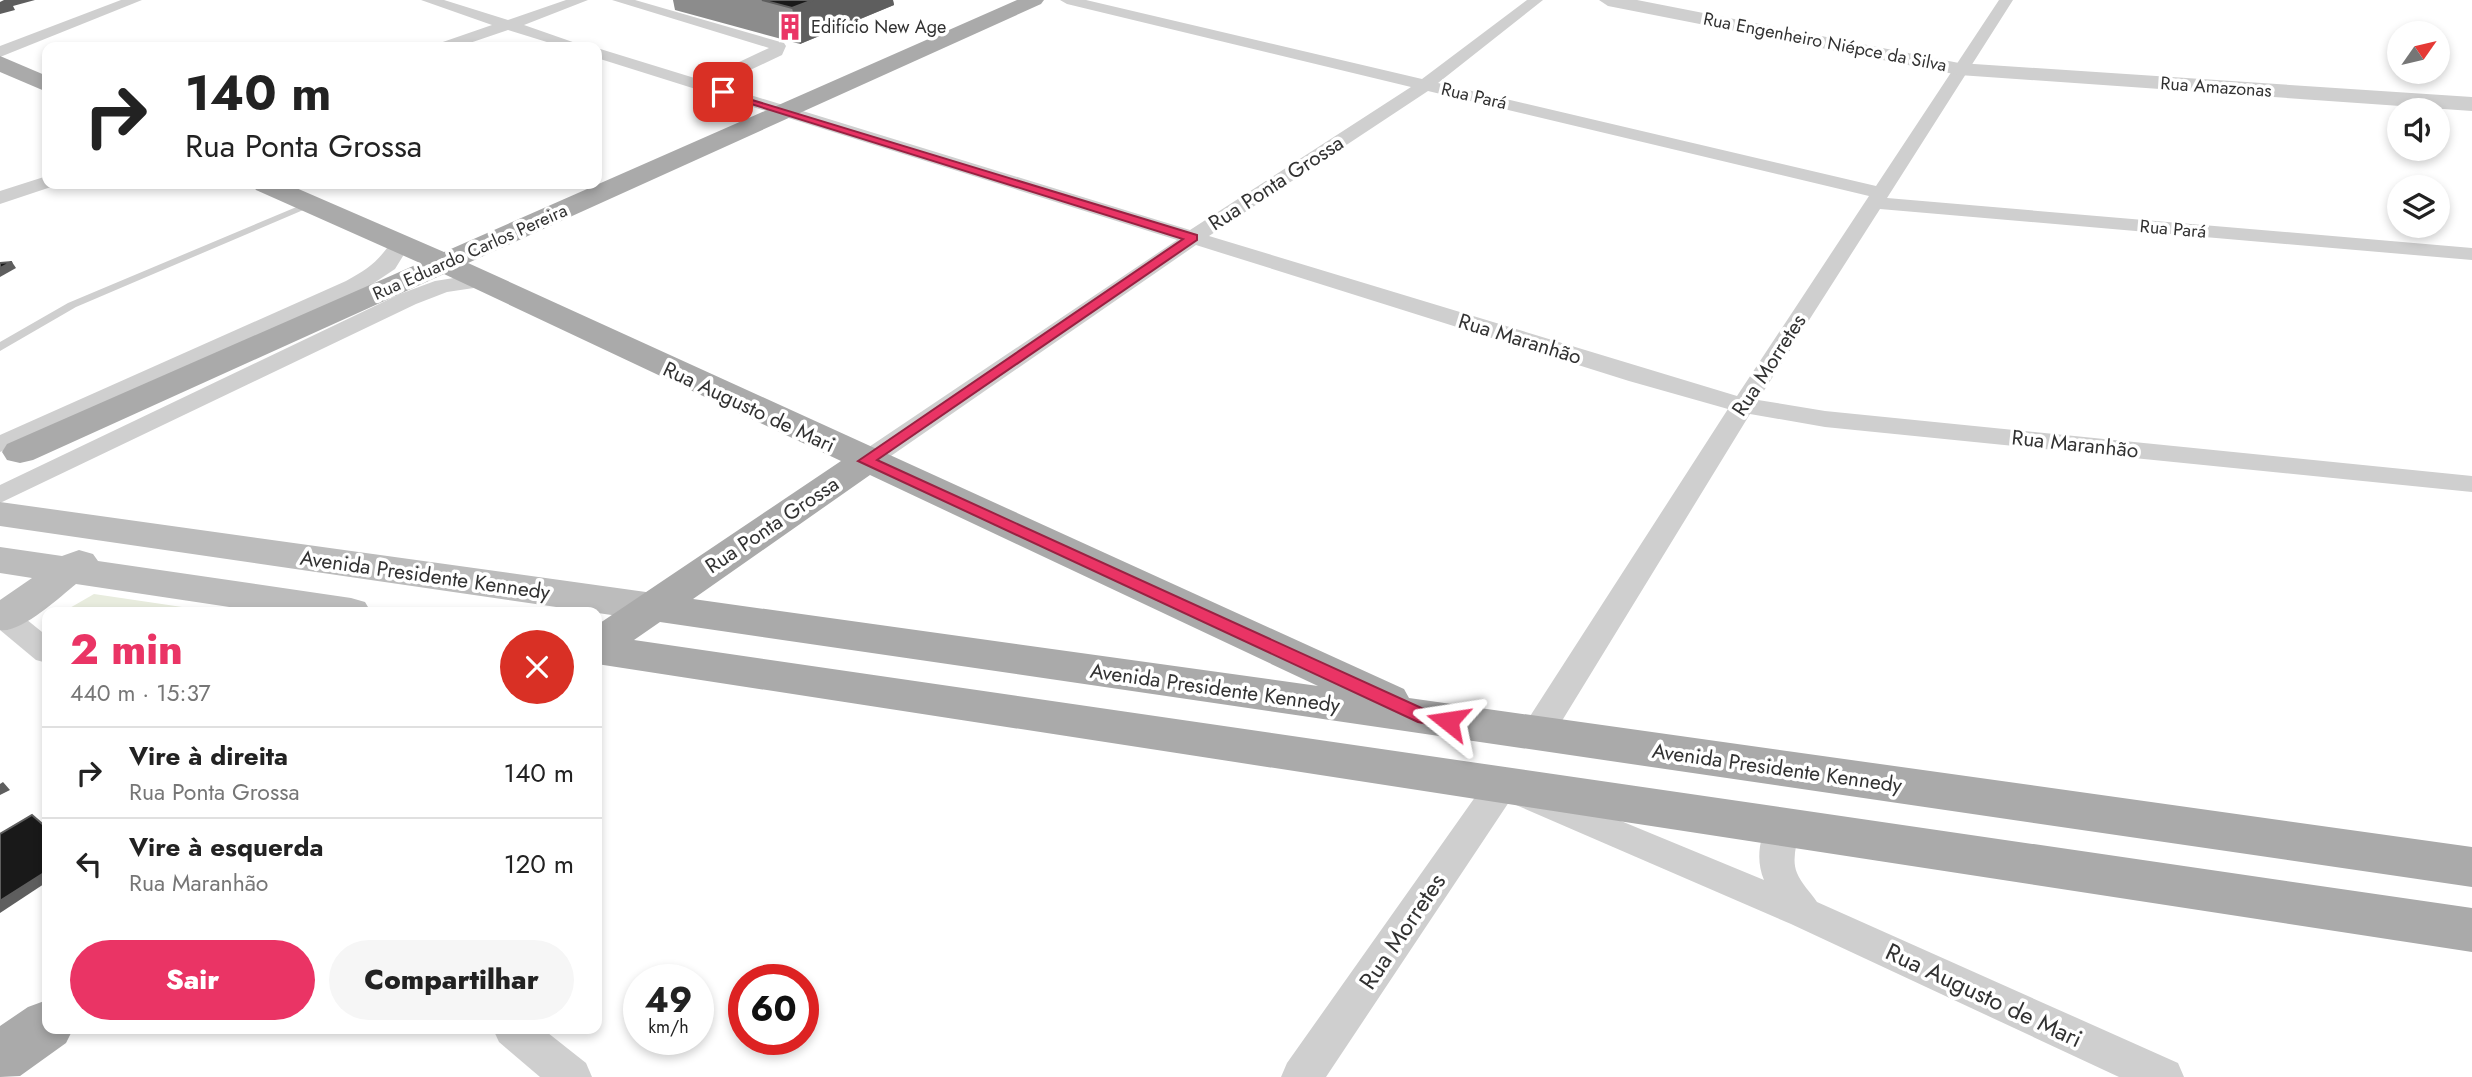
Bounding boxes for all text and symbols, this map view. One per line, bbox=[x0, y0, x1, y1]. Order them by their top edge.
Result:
street label: Rua Engenheiro Niépce da Silva bbox=[1701, 6, 1949, 78]
building icon: Edifício New Age bbox=[775, 12, 805, 42]
place label: Edifício New Age bbox=[811, 14, 946, 40]
north arrow bbox=[2387, 21, 2450, 84]
map controls bbox=[2387, 21, 2450, 238]
text: 140 m bbox=[185, 58, 331, 128]
pin bbox=[693, 62, 753, 122]
icon: right bbox=[70, 70, 161, 161]
street label: Rua Amazonas bbox=[2160, 70, 2272, 104]
icon: arrive bbox=[704, 73, 742, 111]
street label: Rua Pará bbox=[1439, 76, 1509, 116]
button: sound bbox=[2387, 98, 2450, 161]
text: Rua Ponta Grossa bbox=[185, 123, 422, 169]
street label: Rua Ponta Grossa bbox=[1203, 128, 1349, 238]
button: layers bbox=[2387, 175, 2450, 238]
street label: Rua Eduardo Carlos Pereira bbox=[369, 197, 571, 307]
street label: Rua Pará bbox=[2139, 213, 2207, 245]
street label: Rua Maranhão bbox=[1455, 306, 1585, 372]
street label: Rua Morretes bbox=[1725, 308, 1813, 422]
street label: Rua Augusto de Mari bbox=[658, 354, 840, 460]
street label: Rua Maranhão bbox=[2010, 422, 2140, 466]
street label: Rua Ponta Grossa bbox=[699, 469, 845, 581]
street label: Avenida Presidente Kennedy bbox=[298, 543, 553, 608]
text: 2 min bbox=[70, 619, 183, 680]
button: close bbox=[500, 630, 574, 704]
street label: Avenida Presidente Kennedy bbox=[1088, 656, 1343, 721]
text: 440 m · 15:37 bbox=[70, 676, 211, 710]
position arrow bbox=[1411, 684, 1485, 758]
street label: Avenida Presidente Kennedy bbox=[1650, 736, 1905, 801]
text: Vire à direita bbox=[129, 737, 288, 775]
icon: right bbox=[70, 754, 108, 792]
text: 140 m bbox=[503, 754, 574, 792]
text: Rua Ponta Grossa bbox=[129, 775, 299, 809]
text: Vire à esquerda bbox=[129, 828, 324, 866]
icon: left bbox=[70, 845, 108, 883]
text: 120 m bbox=[504, 845, 574, 883]
text: Rua Maranhão bbox=[129, 866, 268, 900]
street label: Rua Morretes bbox=[1350, 866, 1454, 996]
street label: Rua Augusto de Mari bbox=[1880, 934, 2088, 1056]
button: Sair bbox=[70, 940, 315, 1020]
button: Compartilhar bbox=[329, 940, 574, 1020]
speed limit sign: 60 bbox=[728, 964, 819, 1055]
text: 49 bbox=[645, 975, 692, 1025]
text: km/h bbox=[648, 1014, 689, 1040]

